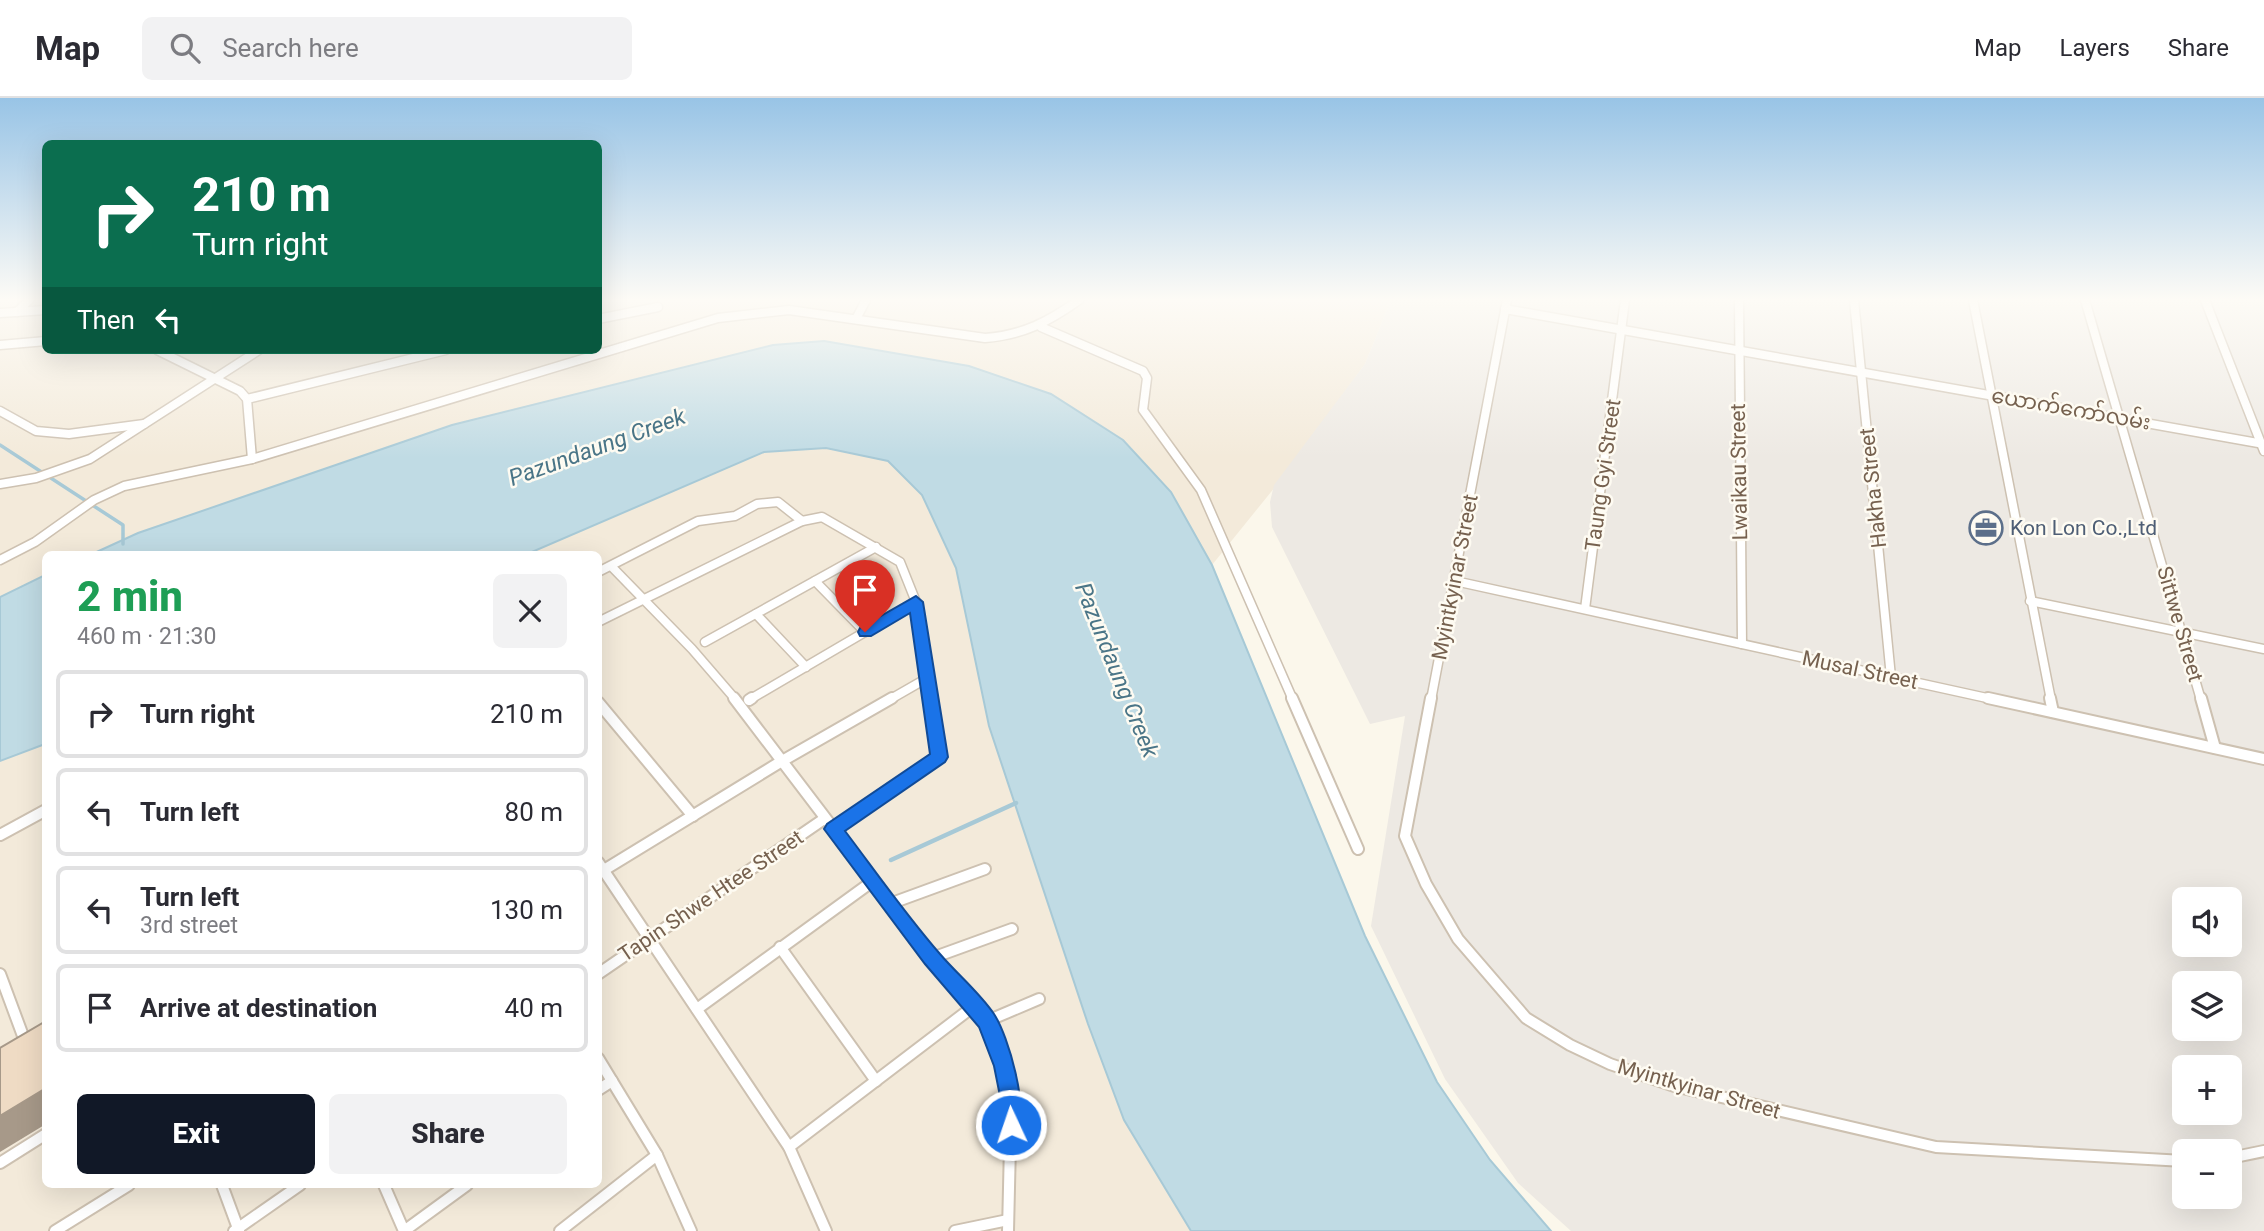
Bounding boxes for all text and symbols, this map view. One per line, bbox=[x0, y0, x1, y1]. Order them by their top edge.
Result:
search box bbox=[142, 17, 632, 80]
text: Map bbox=[35, 29, 100, 68]
icon: search bbox=[166, 29, 204, 67]
text: Search here bbox=[222, 33, 359, 63]
text: Map bbox=[1974, 34, 2022, 62]
text: Layers bbox=[2060, 34, 2130, 62]
text: Share bbox=[2168, 34, 2229, 62]
text: 210 m bbox=[192, 166, 331, 223]
icon: right bbox=[77, 168, 168, 259]
text: Turn right bbox=[192, 225, 328, 263]
icon: left bbox=[149, 301, 187, 339]
text: Then bbox=[77, 305, 135, 335]
street label: ယောက်ကော်လမ်း bbox=[1990, 379, 2153, 435]
street label: Taung Gyi Street bbox=[1580, 397, 1626, 552]
water label: Pazundaung Creek bbox=[505, 403, 690, 492]
street label: Lwaikau Street bbox=[1726, 403, 1752, 541]
street label: Hakha Street bbox=[1855, 427, 1891, 549]
street label: Myintkyinar Street bbox=[1427, 492, 1483, 662]
office icon: Kon Lon Co.,Ltd bbox=[1967, 509, 2005, 547]
place label: Kon Lon Co.,Ltd bbox=[2010, 516, 2157, 540]
pin bbox=[835, 560, 895, 632]
street label: Sittwe Street bbox=[2152, 564, 2208, 685]
icon: arrive bbox=[846, 571, 884, 609]
text: 2 min bbox=[77, 572, 183, 621]
button: close bbox=[493, 574, 567, 648]
water label: Pazundaung Creek bbox=[1069, 579, 1164, 762]
text: 460 m · 21:30 bbox=[77, 623, 216, 650]
street label: Musal Street bbox=[1800, 646, 1920, 694]
icon: right bbox=[81, 695, 119, 733]
text: Turn right bbox=[140, 699, 255, 729]
text: 210 m bbox=[490, 699, 563, 729]
icon: left bbox=[81, 793, 119, 831]
text: Turn left bbox=[140, 797, 239, 827]
text: 80 m bbox=[505, 797, 563, 827]
street label: Tapin Shwe Htee Street bbox=[614, 825, 808, 967]
text: Turn left bbox=[140, 882, 239, 912]
map controls bbox=[2172, 887, 2242, 1209]
button: sound bbox=[2172, 887, 2242, 957]
icon: left bbox=[81, 891, 119, 929]
text: 130 m bbox=[490, 895, 563, 925]
text: 3rd street bbox=[140, 912, 238, 939]
button: layers bbox=[2172, 971, 2242, 1041]
icon: arrive bbox=[81, 989, 119, 1027]
text: Arrive at destination bbox=[140, 993, 377, 1023]
text: 40 m bbox=[505, 993, 563, 1023]
street label: Myintkyinar Street bbox=[1615, 1054, 1783, 1124]
button: + bbox=[2172, 1055, 2242, 1125]
position arrow bbox=[974, 1088, 1048, 1162]
button: Exit bbox=[77, 1094, 315, 1174]
button: Share bbox=[329, 1094, 567, 1174]
button: − bbox=[2172, 1139, 2242, 1209]

